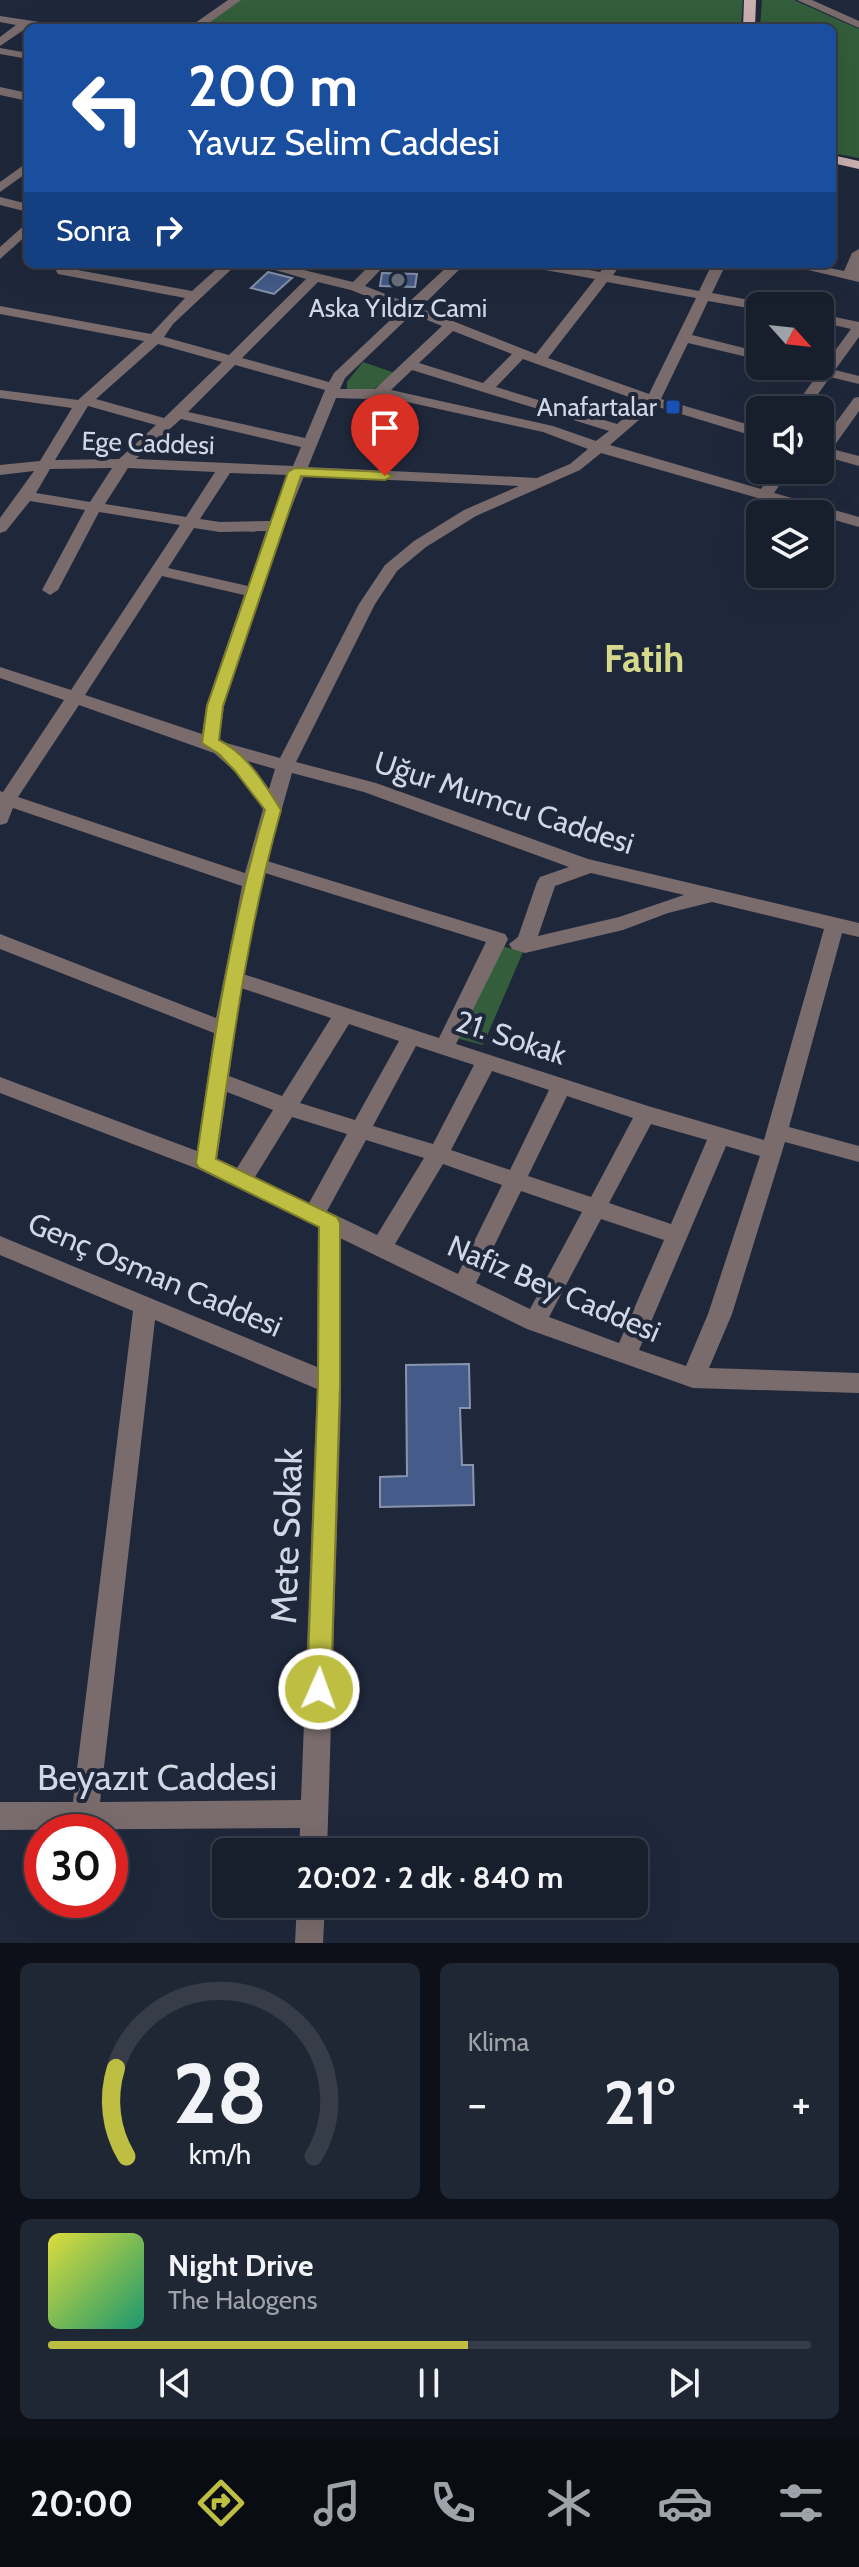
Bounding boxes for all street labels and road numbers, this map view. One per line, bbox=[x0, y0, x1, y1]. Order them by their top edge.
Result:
street label: Ege Caddesi bbox=[81, 425, 215, 461]
street label: Uğur Mumcu Caddesi bbox=[370, 743, 639, 862]
street label: 21. Sokak bbox=[451, 1002, 571, 1073]
street label: Genç Osman Caddesi bbox=[23, 1204, 288, 1345]
street label: Nafiz Bey Caddesi bbox=[442, 1227, 666, 1350]
street label: Mete Sokak bbox=[261, 1446, 311, 1625]
street label: Beyazıt Caddesi bbox=[37, 1755, 277, 1799]

